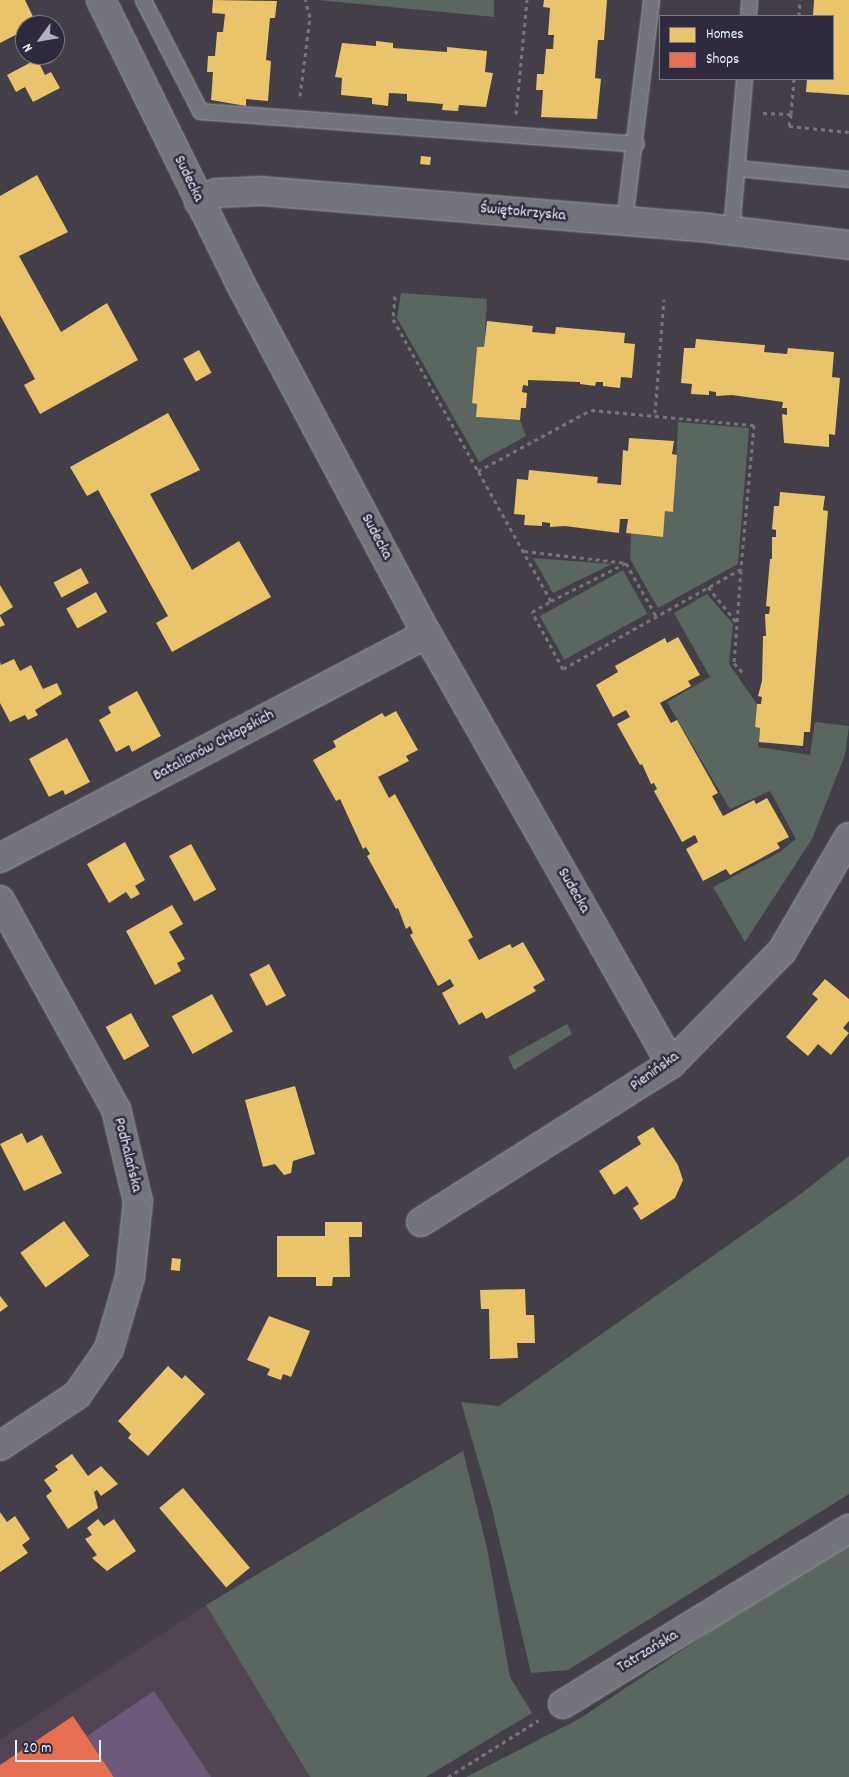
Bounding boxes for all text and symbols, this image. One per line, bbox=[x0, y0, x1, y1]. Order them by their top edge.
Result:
north arrow bbox=[15, 15, 65, 65]
legend bbox=[659, 15, 834, 80]
text: Homes bbox=[706, 24, 744, 46]
text: N bbox=[18, 39, 38, 56]
text: Shops bbox=[706, 49, 739, 71]
street label: Sudecka bbox=[169, 153, 207, 205]
street label: Świętokrzyska bbox=[479, 200, 567, 226]
street label: Sudecka bbox=[356, 511, 396, 563]
street label: Batalionów Chłopskich bbox=[150, 706, 278, 786]
street label: Sudecka bbox=[552, 865, 594, 917]
street label: Pienińska bbox=[627, 1048, 683, 1096]
street label: Podhalańska bbox=[108, 1116, 146, 1194]
street label: Tatrzańska bbox=[614, 1626, 682, 1678]
scale bar bbox=[18, 1730, 104, 1762]
text: 20 m bbox=[23, 1738, 51, 1760]

